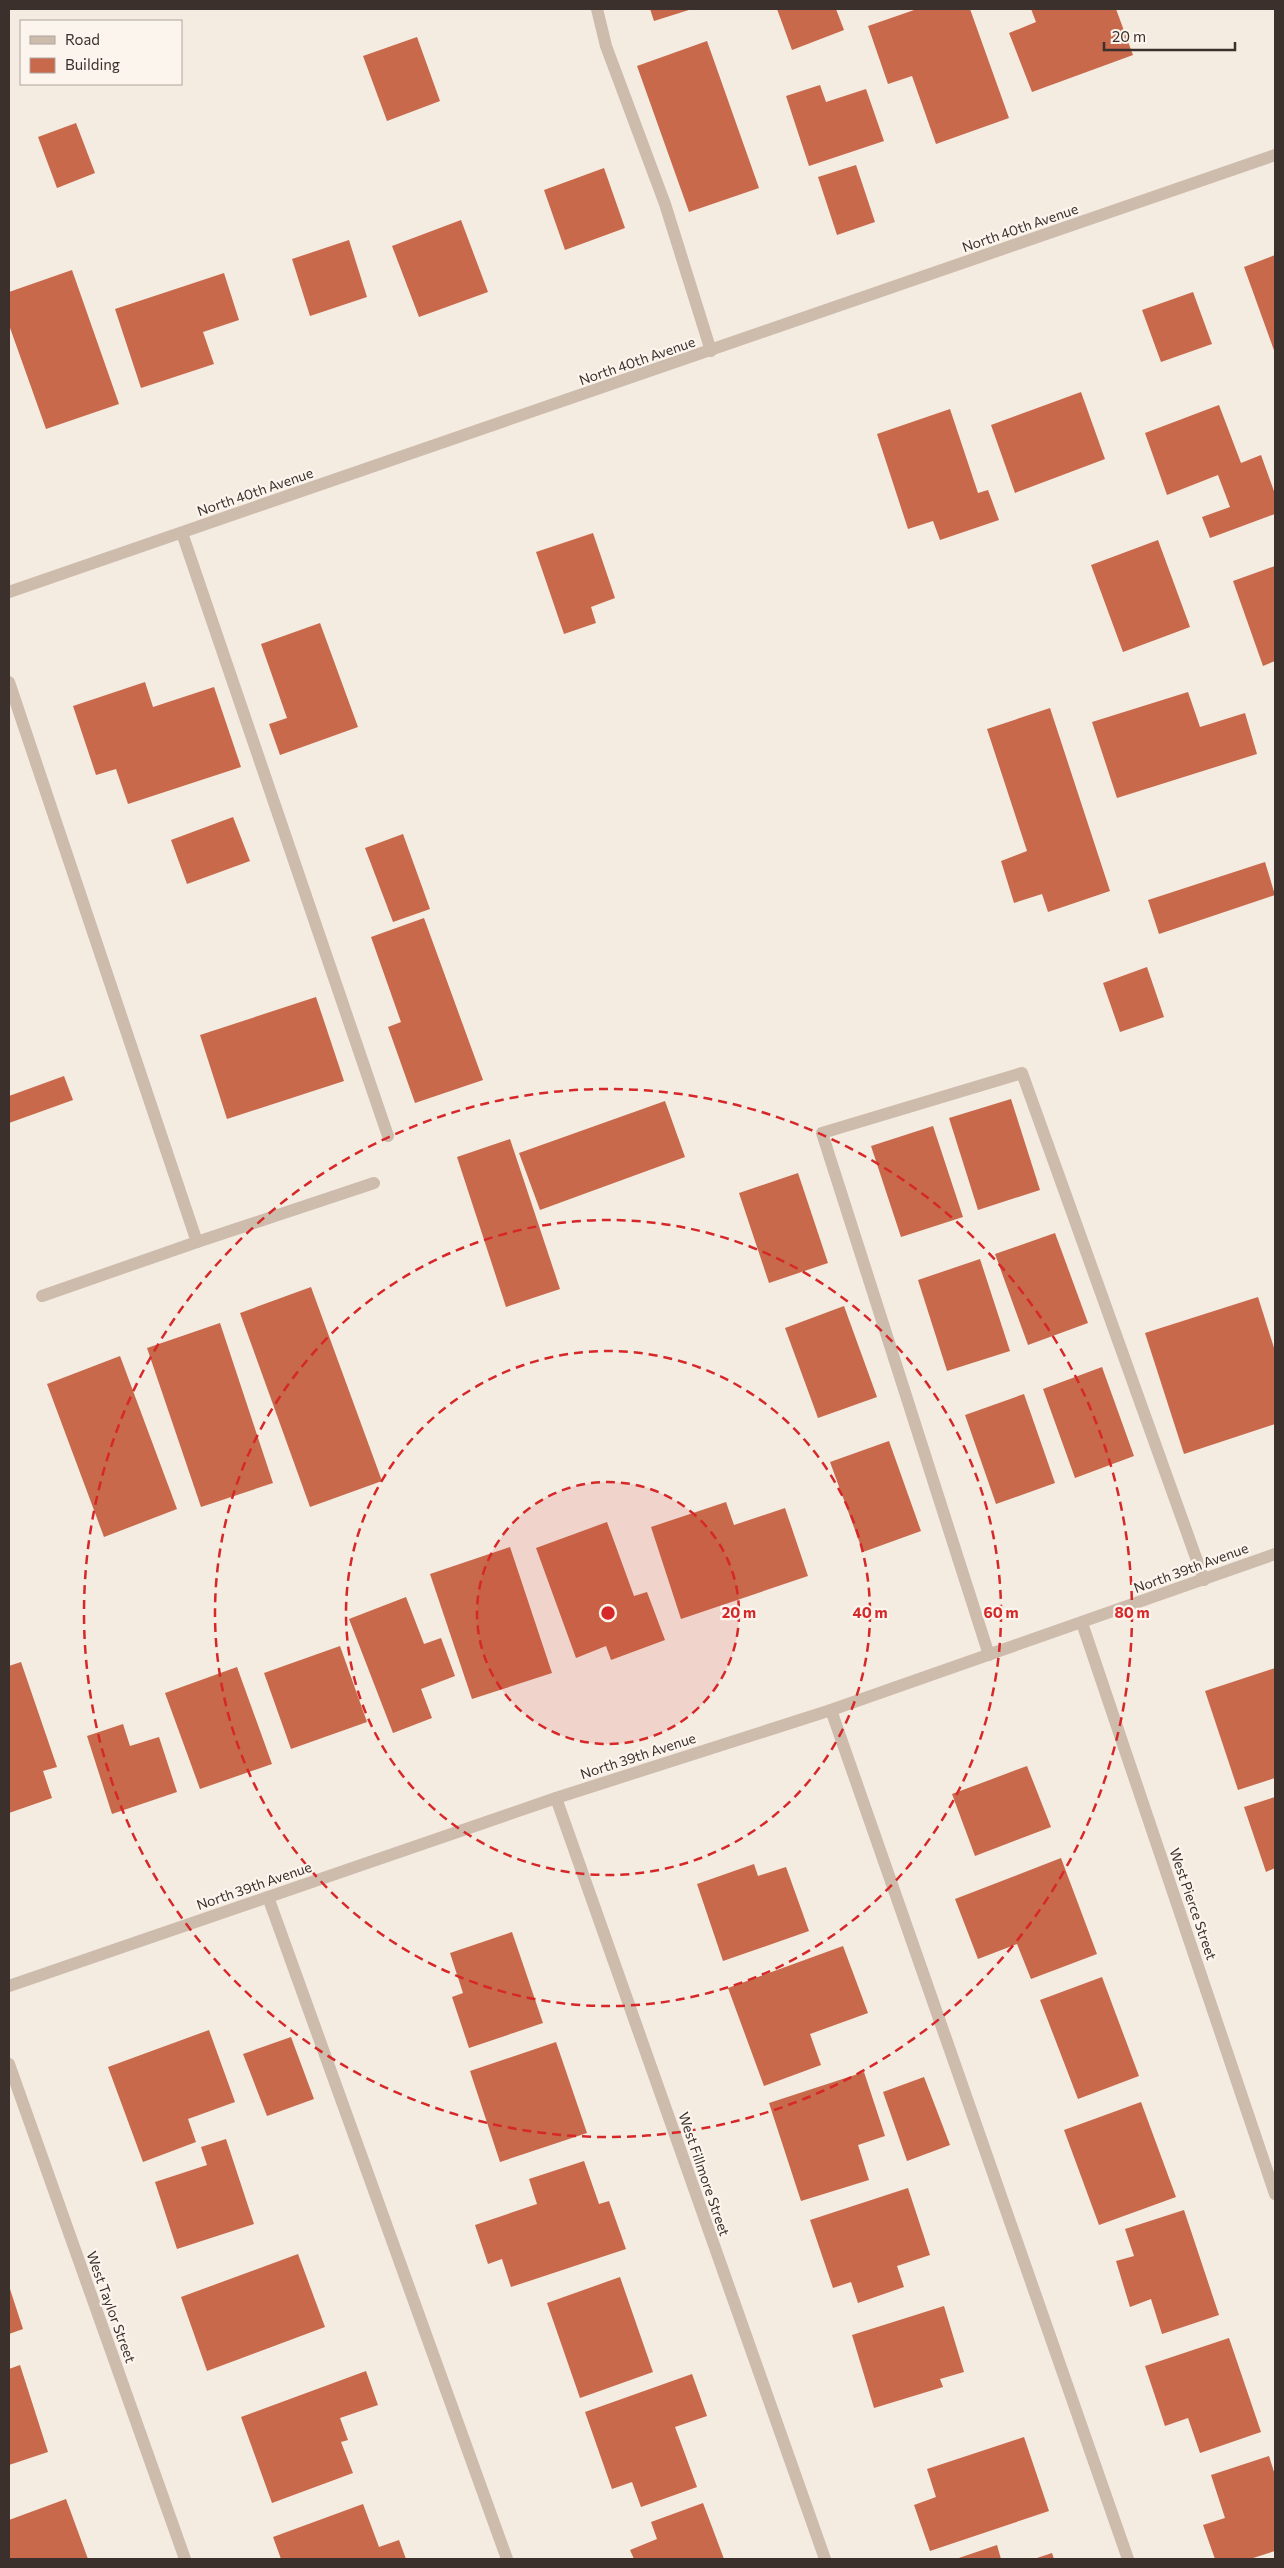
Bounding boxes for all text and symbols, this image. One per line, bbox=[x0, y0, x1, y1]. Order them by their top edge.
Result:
legend bbox=[20, 20, 182, 85]
scale bar bbox=[1104, 20, 1235, 52]
text: 20 m bbox=[1112, 27, 1146, 45]
text: Road bbox=[65, 30, 100, 48]
text: Building bbox=[65, 55, 120, 73]
street label: North 40th Avenue bbox=[960, 200, 1080, 255]
street label: North 40th Avenue bbox=[577, 333, 697, 388]
street label: North 40th Avenue bbox=[195, 464, 315, 519]
street label: North 39th Avenue bbox=[1131, 1539, 1250, 1596]
text: 20 m bbox=[722, 1603, 756, 1621]
text: 40 m bbox=[852, 1603, 888, 1621]
text: 60 m bbox=[983, 1603, 1019, 1621]
text: 80 m bbox=[1114, 1603, 1150, 1621]
centre of rings bbox=[599, 1604, 617, 1622]
street label: North 39th Avenue bbox=[578, 1729, 698, 1782]
street label: West Pierce Street bbox=[1166, 1846, 1221, 1962]
street label: North 39th Avenue bbox=[194, 1858, 314, 1913]
street label: West Fillmore Street bbox=[675, 2110, 734, 2238]
street label: West Taylor Street bbox=[83, 2249, 140, 2365]

